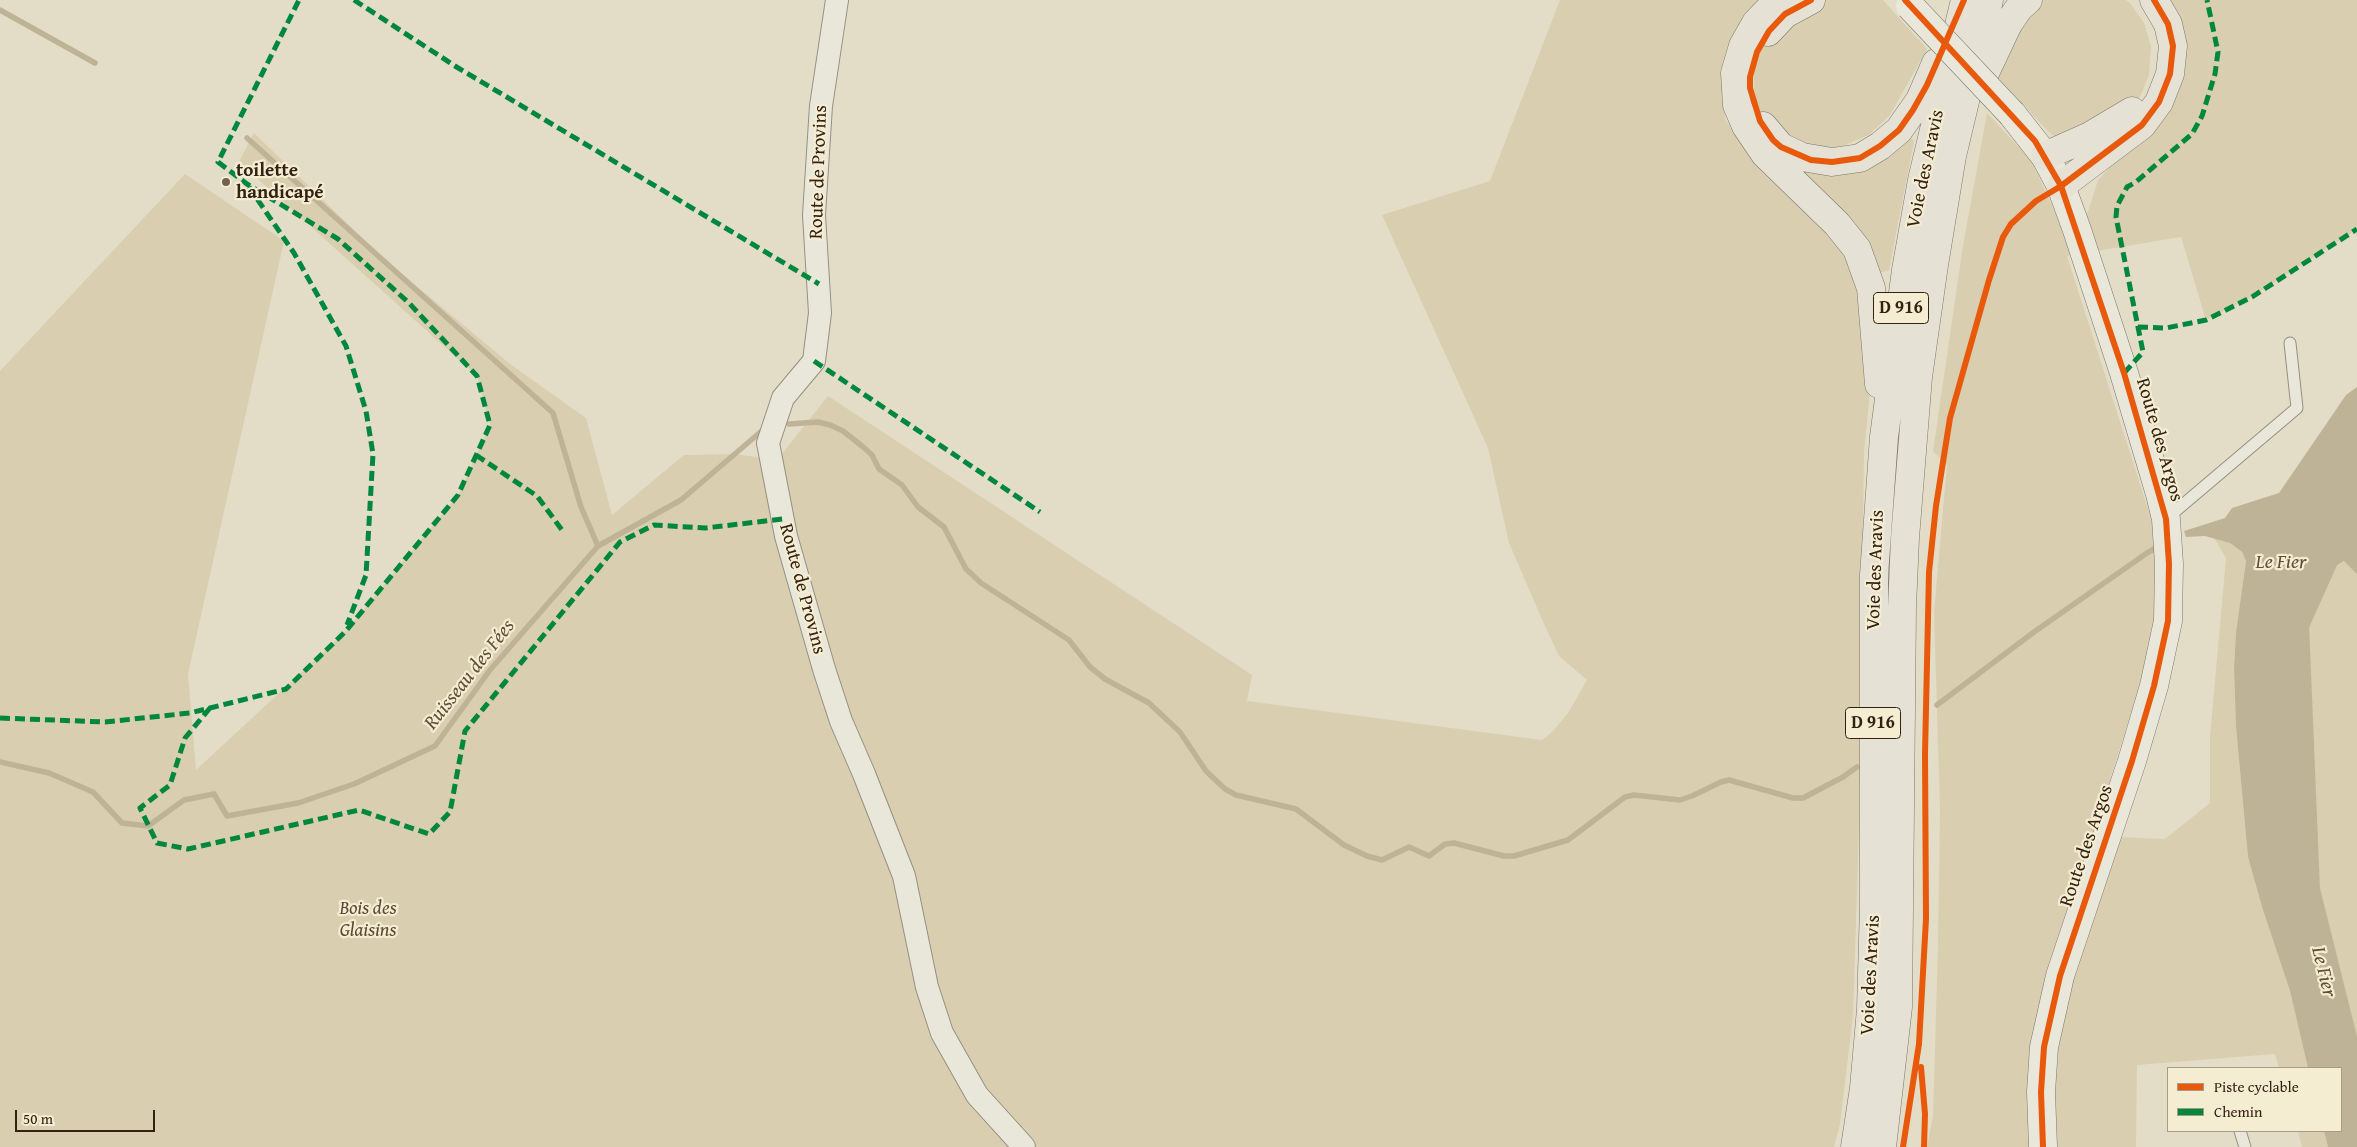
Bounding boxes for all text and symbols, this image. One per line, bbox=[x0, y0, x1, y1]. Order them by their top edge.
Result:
street label: Route de Provins bbox=[805, 105, 833, 239]
street label: Voie des Aravis bbox=[1902, 108, 1950, 230]
place label: toilette handicapé bbox=[236, 160, 324, 204]
marker: toilette handicapé bbox=[220, 176, 232, 188]
road number: D 916 bbox=[1874, 292, 1928, 324]
street label: Route des Argos bbox=[2130, 376, 2188, 504]
street label: Voie des Aravis bbox=[1863, 509, 1889, 631]
street label: Route de Provins bbox=[774, 521, 830, 657]
water label: Le Fier bbox=[2256, 551, 2306, 575]
water label: Ruisseau des Fées bbox=[420, 615, 520, 735]
road number: D 916 bbox=[1846, 708, 1900, 738]
street label: Route des Argos bbox=[2055, 782, 2119, 910]
park label: Bois des Glaisins bbox=[340, 898, 396, 942]
street label: Voie des Aravis bbox=[1856, 914, 1886, 1036]
water label: Le Fier bbox=[2305, 944, 2341, 1000]
legend bbox=[2167, 1067, 2342, 1132]
text: Piste cyclable bbox=[2214, 1076, 2299, 1097]
scale bar bbox=[18, 1100, 158, 1132]
text: Chemin bbox=[2214, 1101, 2263, 1122]
text: 50 m bbox=[23, 1108, 53, 1129]

